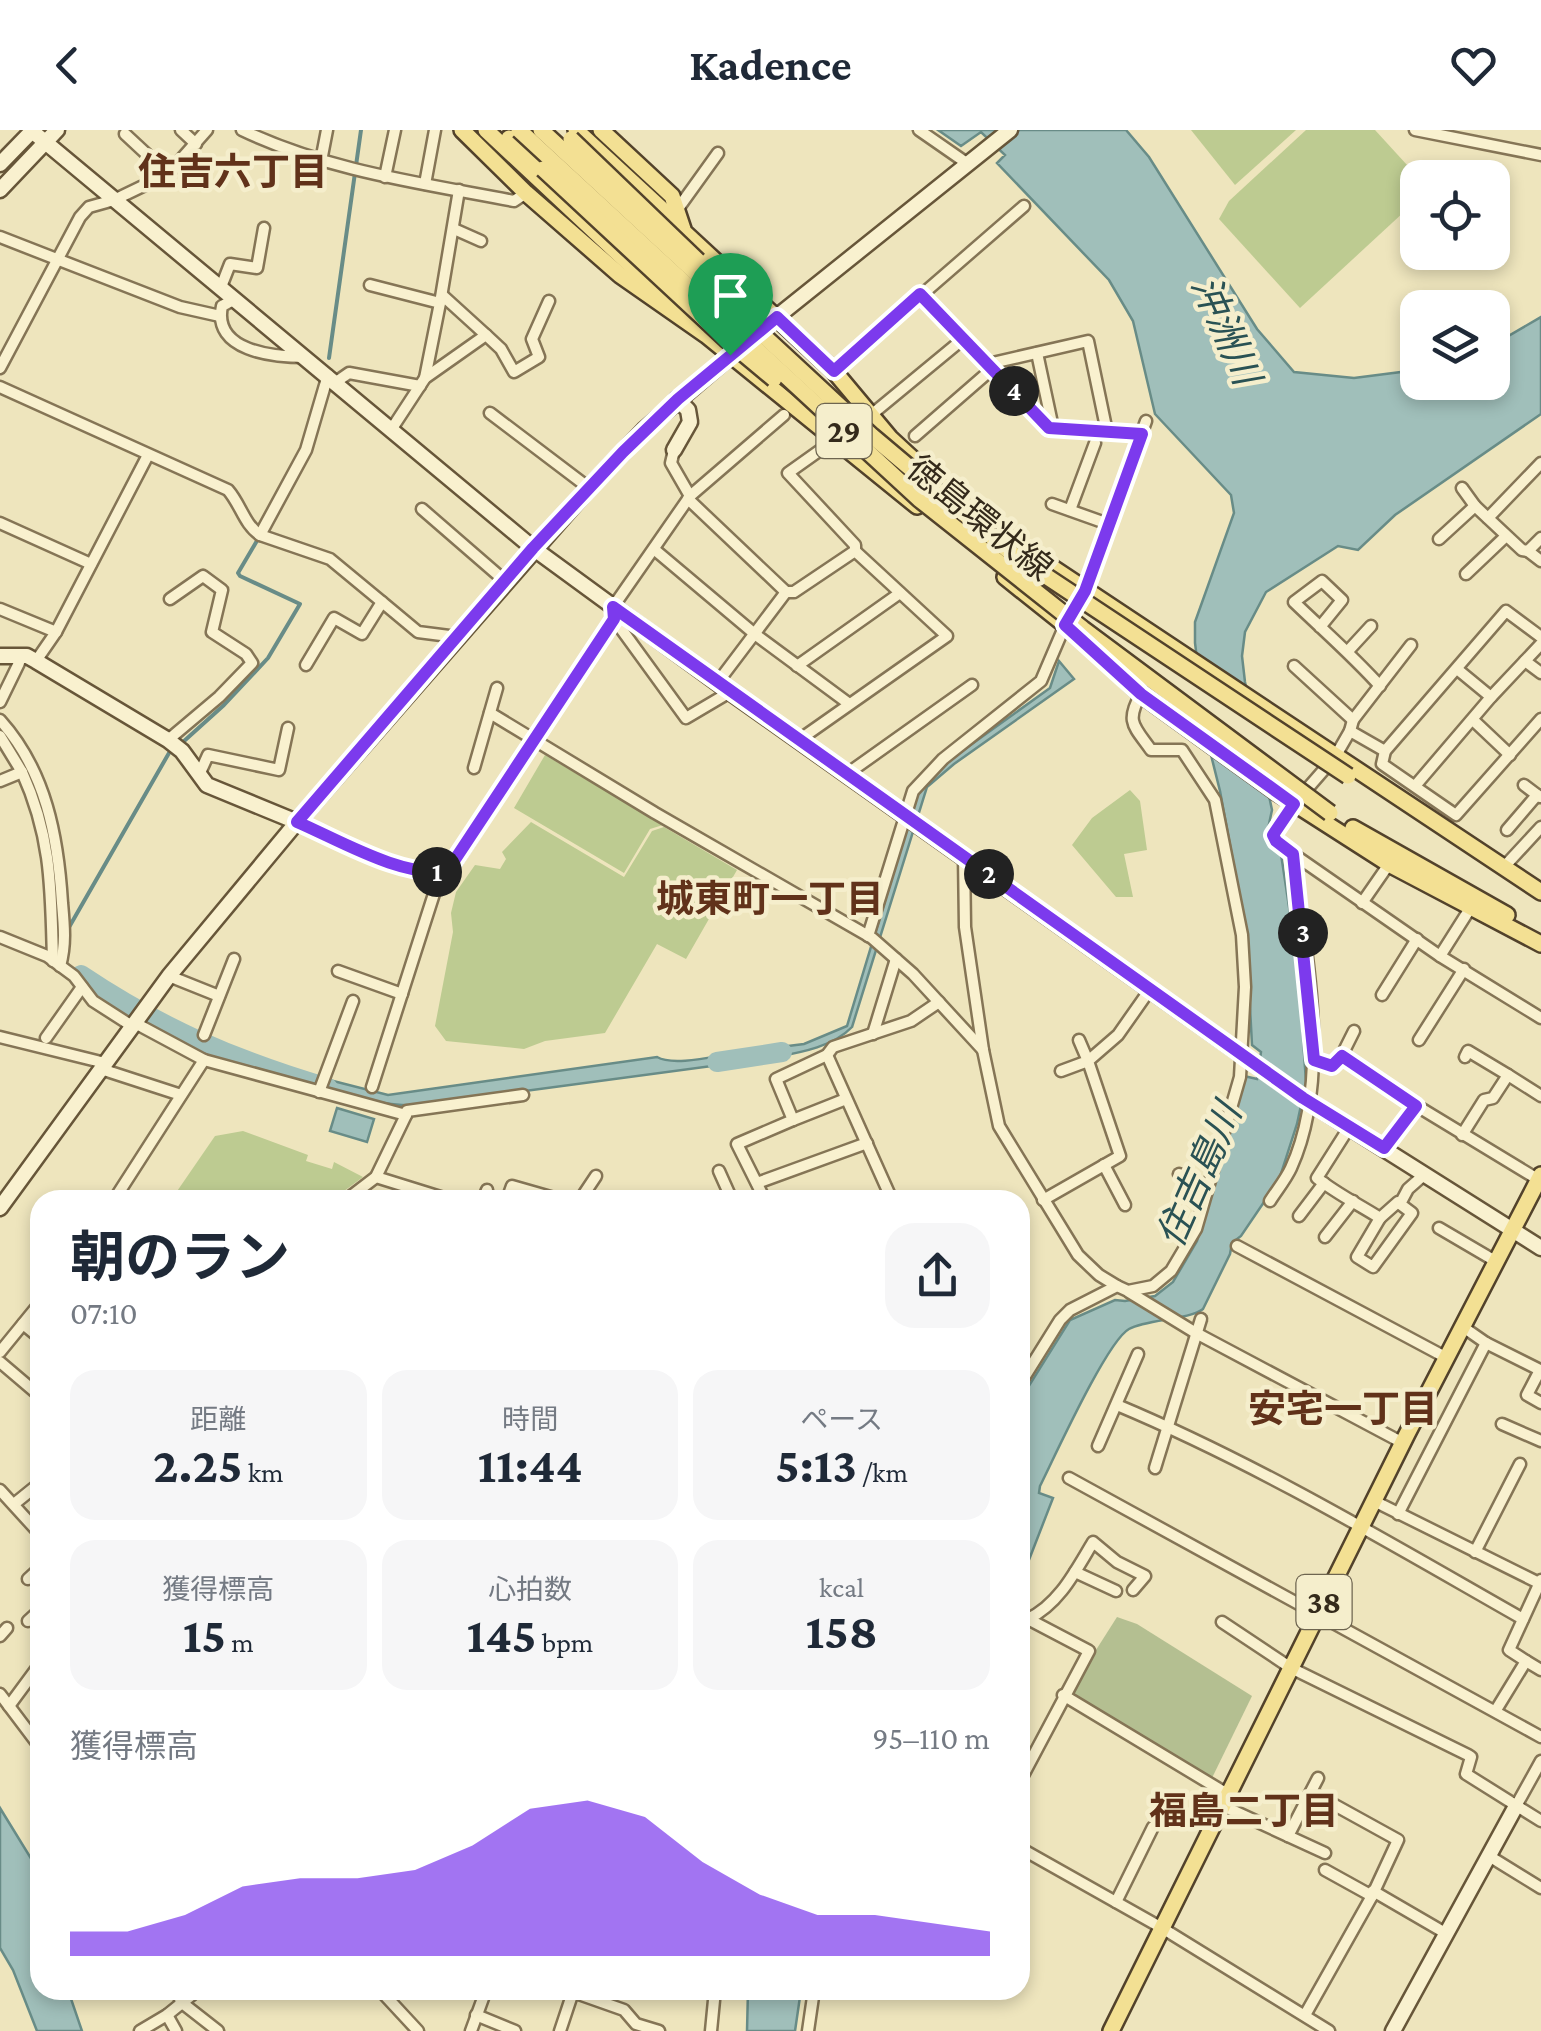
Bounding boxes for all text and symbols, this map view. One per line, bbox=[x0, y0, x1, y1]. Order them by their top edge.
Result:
icon: back bbox=[40, 38, 95, 93]
icon: heart bbox=[1446, 38, 1501, 93]
text: Kadence bbox=[689, 40, 852, 90]
district label: 住吉六丁目 bbox=[138, 151, 328, 193]
map controls bbox=[1400, 160, 1510, 400]
button: locate bbox=[1400, 160, 1510, 270]
pin bbox=[688, 253, 773, 356]
icon: arrive bbox=[703, 268, 758, 323]
water label: 沖洲川 bbox=[1184, 269, 1270, 394]
button: layers bbox=[1400, 290, 1510, 400]
pin: 4 bbox=[989, 366, 1039, 416]
text: 4 bbox=[1006, 375, 1022, 406]
road number: 29 bbox=[816, 404, 872, 458]
street label: 徳島環状線 bbox=[899, 448, 1060, 589]
pin: 1 bbox=[412, 847, 462, 897]
pin: 2 bbox=[964, 849, 1014, 899]
text: 1 bbox=[432, 856, 442, 887]
text: 2 bbox=[982, 858, 996, 889]
district label: 城東町一丁目 bbox=[656, 878, 884, 920]
pin: 3 bbox=[1278, 908, 1328, 958]
text: 3 bbox=[1296, 917, 1310, 948]
water label: 住吉島川 bbox=[1149, 1093, 1251, 1253]
button: share bbox=[885, 1223, 990, 1328]
text: 朝のラン bbox=[70, 1227, 290, 1288]
text: 07:10 bbox=[70, 1295, 138, 1331]
district label: 安宅一丁目 bbox=[1248, 1388, 1438, 1430]
text: 距離 bbox=[190, 1404, 246, 1435]
text: 時間 bbox=[502, 1404, 558, 1435]
text: ペース bbox=[800, 1404, 883, 1435]
text: 2.25 bbox=[153, 1437, 242, 1493]
text: 11:44 bbox=[477, 1437, 583, 1493]
text: 5:13 bbox=[775, 1437, 857, 1493]
text: km bbox=[242, 1457, 284, 1488]
text: /km bbox=[857, 1457, 908, 1488]
text: kcal bbox=[819, 1572, 864, 1603]
text: 獲得標高 bbox=[162, 1574, 274, 1605]
text: 心拍数 bbox=[488, 1574, 572, 1605]
road number: 38 bbox=[1296, 1575, 1352, 1629]
text: 158 bbox=[805, 1603, 878, 1659]
text: 15 bbox=[183, 1607, 226, 1663]
text: 145 bbox=[467, 1607, 537, 1663]
text: m bbox=[226, 1627, 254, 1658]
text: bpm bbox=[537, 1627, 593, 1658]
text: 95–110 m bbox=[872, 1720, 990, 1756]
text: 獲得標高 bbox=[70, 1728, 198, 1764]
district label: 福島二丁目 bbox=[1149, 1790, 1339, 1832]

